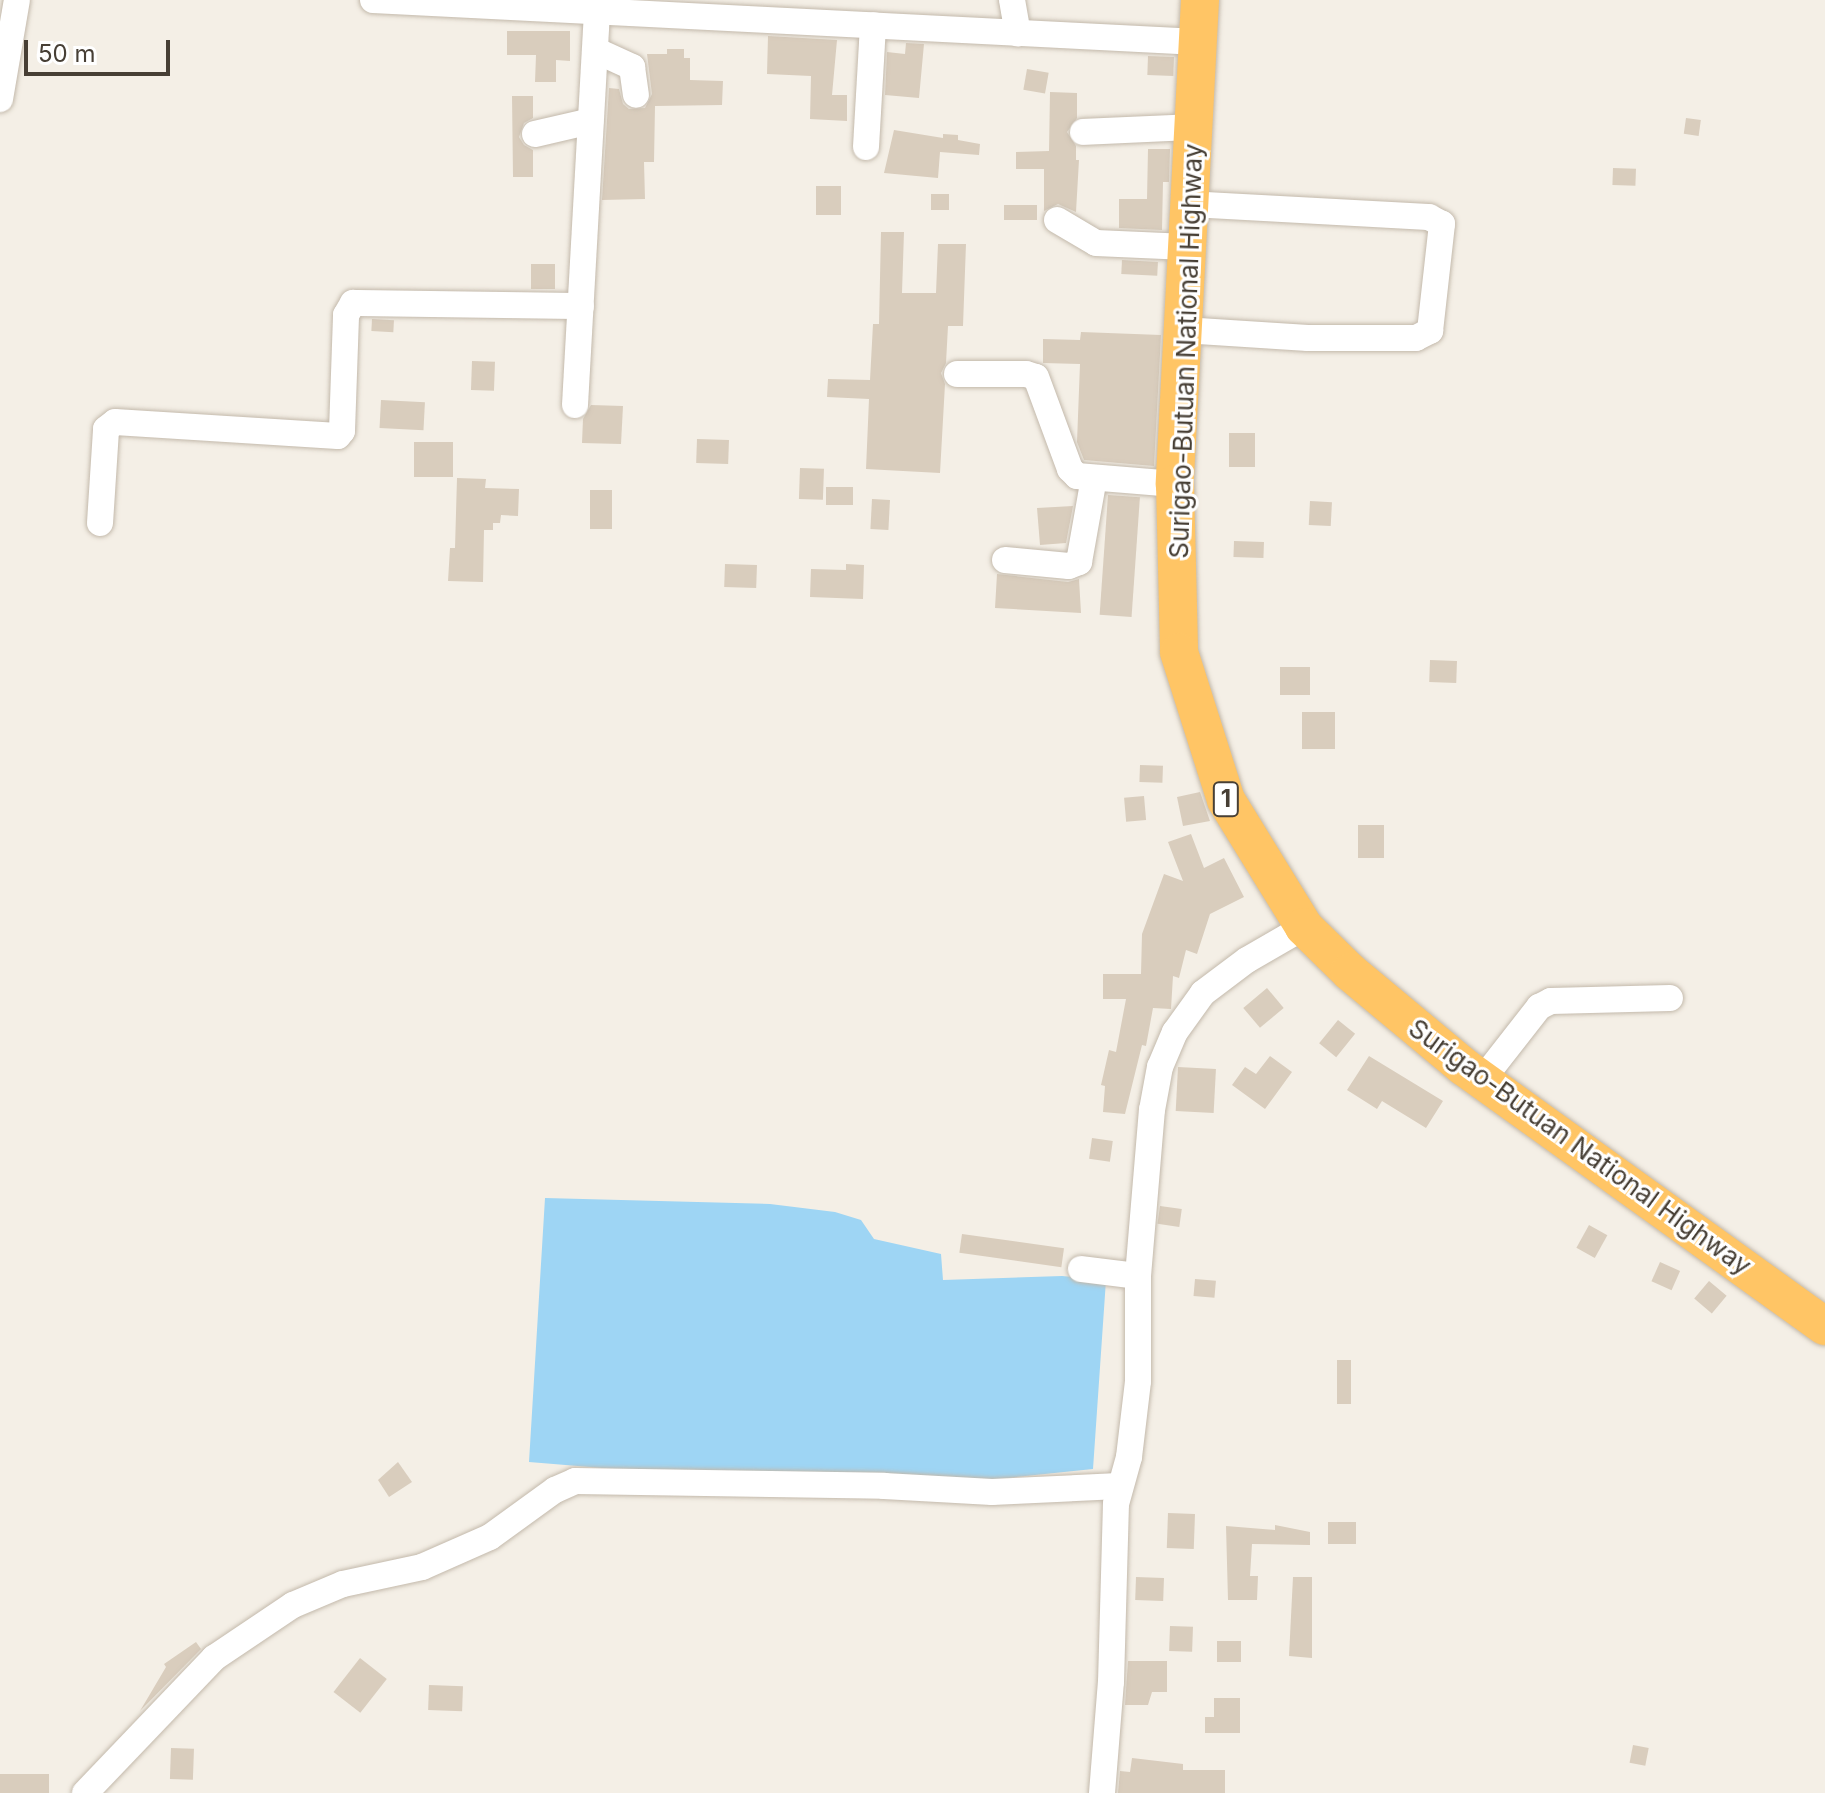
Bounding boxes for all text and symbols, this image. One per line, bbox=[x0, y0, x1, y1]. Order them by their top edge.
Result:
scale bar bbox=[28, 24, 174, 74]
text: 50 m bbox=[38, 39, 96, 68]
street label: Surigao-Butuan National Highway bbox=[1163, 143, 1209, 559]
road number: 1 bbox=[1212, 779, 1240, 819]
street label: Surigao-Butuan National Highway bbox=[1403, 1012, 1757, 1282]

